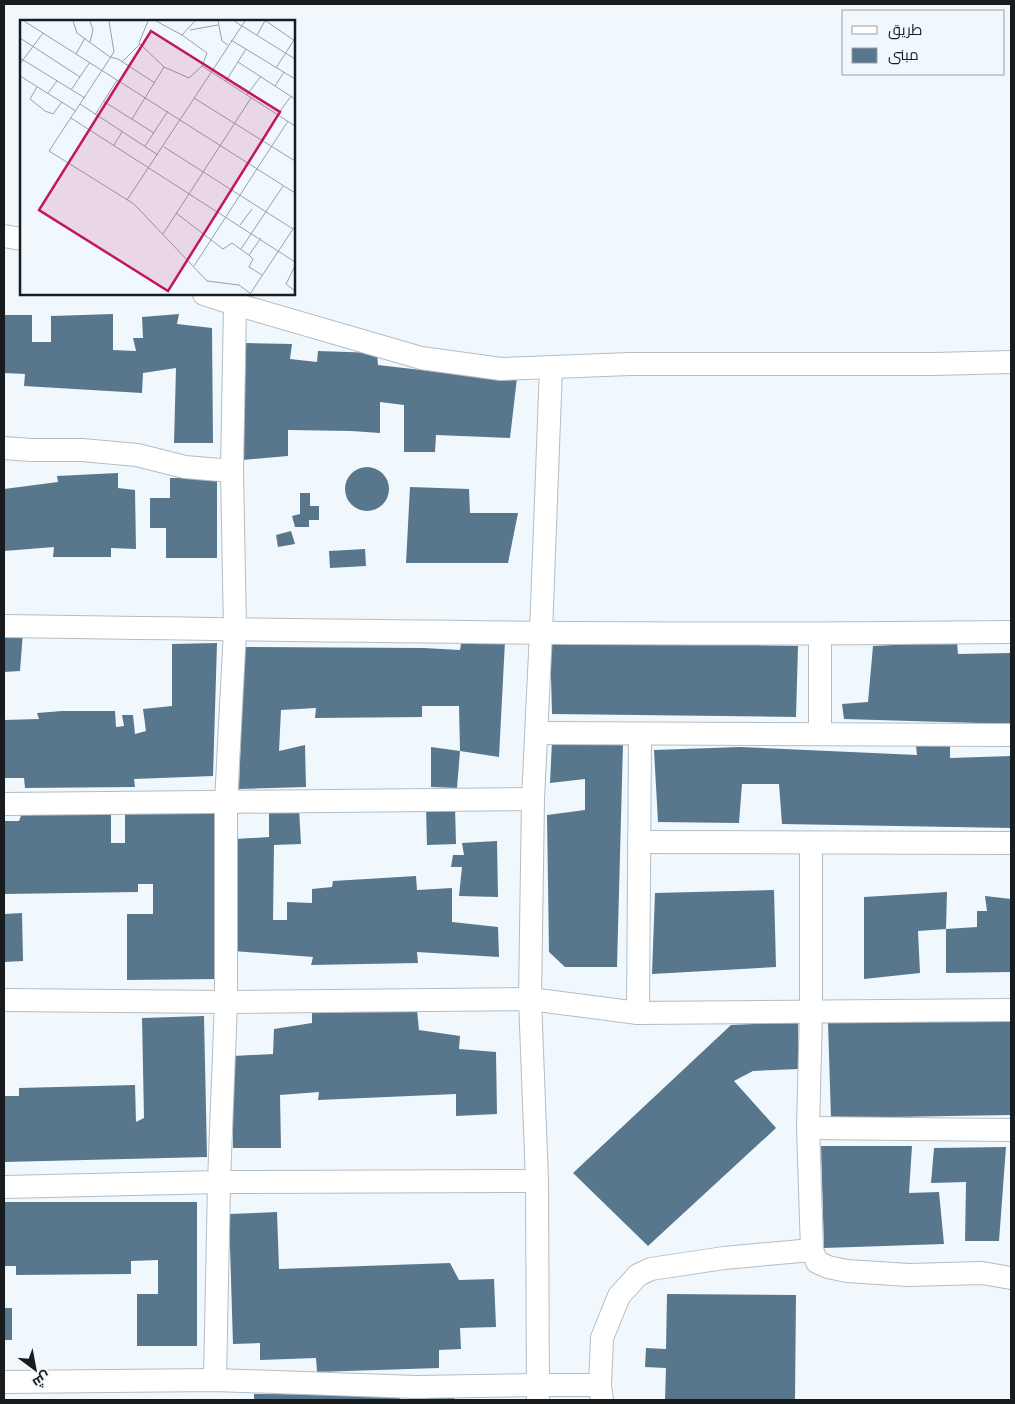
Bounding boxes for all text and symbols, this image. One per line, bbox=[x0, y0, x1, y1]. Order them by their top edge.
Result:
legend bbox=[842, 10, 1005, 75]
inset map bbox=[20, 20, 295, 295]
text: طريق bbox=[888, 20, 922, 40]
text: مبنى bbox=[888, 45, 919, 65]
north arrow bbox=[10, 1344, 60, 1394]
text: ش bbox=[29, 1367, 54, 1392]

